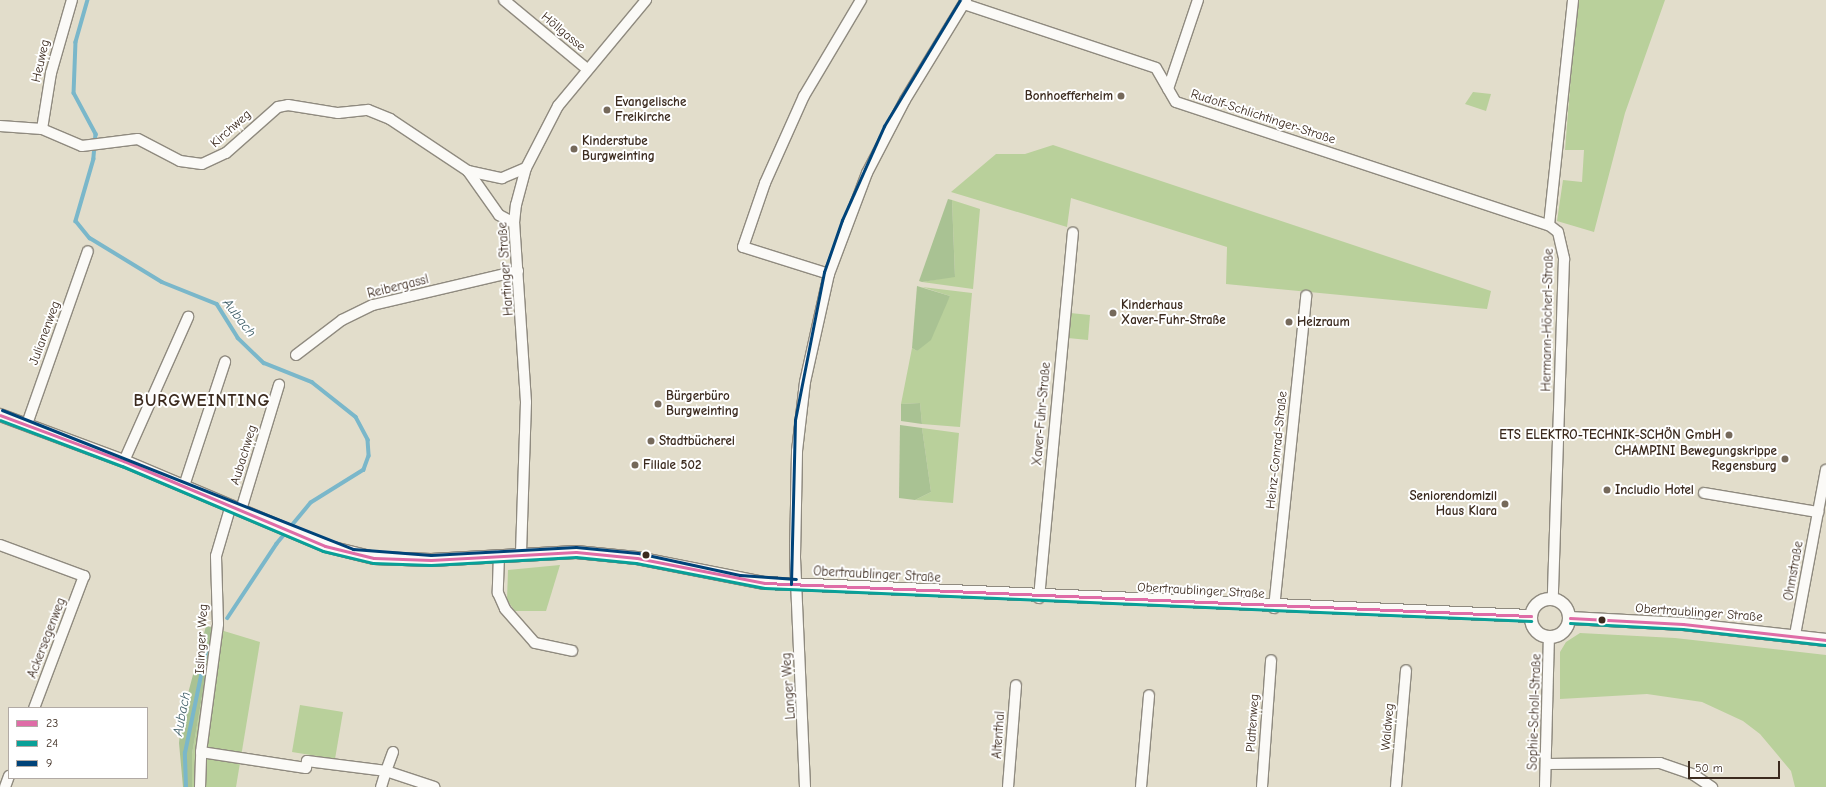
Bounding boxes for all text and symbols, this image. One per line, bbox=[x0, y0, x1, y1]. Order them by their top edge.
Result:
street label: Höllgasse bbox=[538, 9, 588, 55]
street label: Heuweg bbox=[29, 38, 53, 84]
street label: Rudolf-Schlichtinger-Straße bbox=[1189, 86, 1337, 148]
place label: Bonhoefferheim bbox=[1025, 88, 1113, 104]
marker: Bonhoefferheim bbox=[1116, 91, 1126, 101]
place label: Evangelische Freikirche bbox=[615, 95, 686, 126]
marker: Evangelische Freikirche bbox=[602, 105, 612, 115]
street label: Kirchweg bbox=[208, 107, 254, 151]
place label: Kinderstube Burgweinting bbox=[582, 134, 655, 165]
marker: Kinderstube Burgweinting bbox=[569, 144, 579, 154]
street label: Hartinger Straße bbox=[495, 222, 517, 316]
street label: Hermann-Höcherl-Straße bbox=[1539, 248, 1557, 392]
street label: Reibergassl bbox=[366, 272, 430, 302]
water label: Aubach bbox=[219, 295, 259, 341]
place label: Kinderhaus Xaver-Fuhr-Straße bbox=[1121, 298, 1226, 329]
street label: Julianenweg bbox=[26, 299, 64, 367]
marker: Kinderhaus Xaver-Fuhr-Straße bbox=[1108, 308, 1118, 318]
place label: Heizraum bbox=[1297, 314, 1350, 330]
marker: Heizraum bbox=[1284, 317, 1294, 327]
street label: Xaver-Fuhr-Straße bbox=[1030, 362, 1054, 466]
place label: Bürgerbüro Burgweinting bbox=[666, 389, 739, 420]
street label: Heinz-Conrad-Straße bbox=[1263, 390, 1291, 510]
district label: BURGWEINTING bbox=[133, 391, 271, 411]
marker: Bürgerbüro Burgweinting bbox=[653, 399, 663, 409]
street label: Aubachweg bbox=[227, 423, 261, 487]
place label: ETS ELEKTRO-TECHNIK-SCHÖN GmbH bbox=[1499, 427, 1721, 443]
marker: ETS ELEKTRO-TECHNIK-SCHÖN GmbH bbox=[1724, 430, 1734, 440]
place label: Stadtbücherei bbox=[659, 433, 735, 449]
marker: Stadtbücherei bbox=[646, 436, 656, 446]
place label: CHAMPINI Bewegungskrippe Regensburg bbox=[1614, 444, 1777, 475]
marker: CHAMPINI Bewegungskrippe Regensburg bbox=[1780, 454, 1790, 464]
place label: Filiale 502 bbox=[643, 457, 701, 473]
marker: Filiale 502 bbox=[630, 460, 640, 470]
place label: Includio Hotel bbox=[1615, 482, 1694, 498]
marker: Includio Hotel bbox=[1602, 485, 1612, 495]
place label: Seniorendomizil Haus Klara bbox=[1409, 489, 1497, 520]
marker: Seniorendomizil Haus Klara bbox=[1500, 499, 1510, 509]
street label: Ohmstraße bbox=[1781, 540, 1807, 602]
unlabelled marker bbox=[641, 550, 651, 560]
street label: Obertraublinger Straße bbox=[813, 564, 941, 586]
street label: Obertraublinger Straße bbox=[1137, 580, 1265, 602]
street label: Ackersegenweg bbox=[25, 596, 69, 680]
street label: Obertraublinger Straße bbox=[1635, 601, 1763, 625]
street label: Islinger Weg bbox=[192, 604, 212, 674]
unlabelled marker bbox=[1597, 615, 1607, 625]
street label: Langer Weg bbox=[779, 652, 799, 720]
street label: Sophie-Scholl-Straße bbox=[1525, 653, 1545, 771]
water label: Aubach bbox=[170, 691, 194, 737]
street label: Plattenweg bbox=[1243, 693, 1263, 753]
street label: Waldweg bbox=[1378, 703, 1398, 751]
legend bbox=[8, 707, 148, 779]
street label: Altenthal bbox=[990, 711, 1008, 759]
text: 23 bbox=[46, 716, 58, 730]
text: 24 bbox=[46, 736, 58, 750]
scale bar bbox=[1690, 753, 1782, 779]
text: 9 bbox=[46, 756, 52, 770]
text: 50 m bbox=[1695, 761, 1723, 775]

